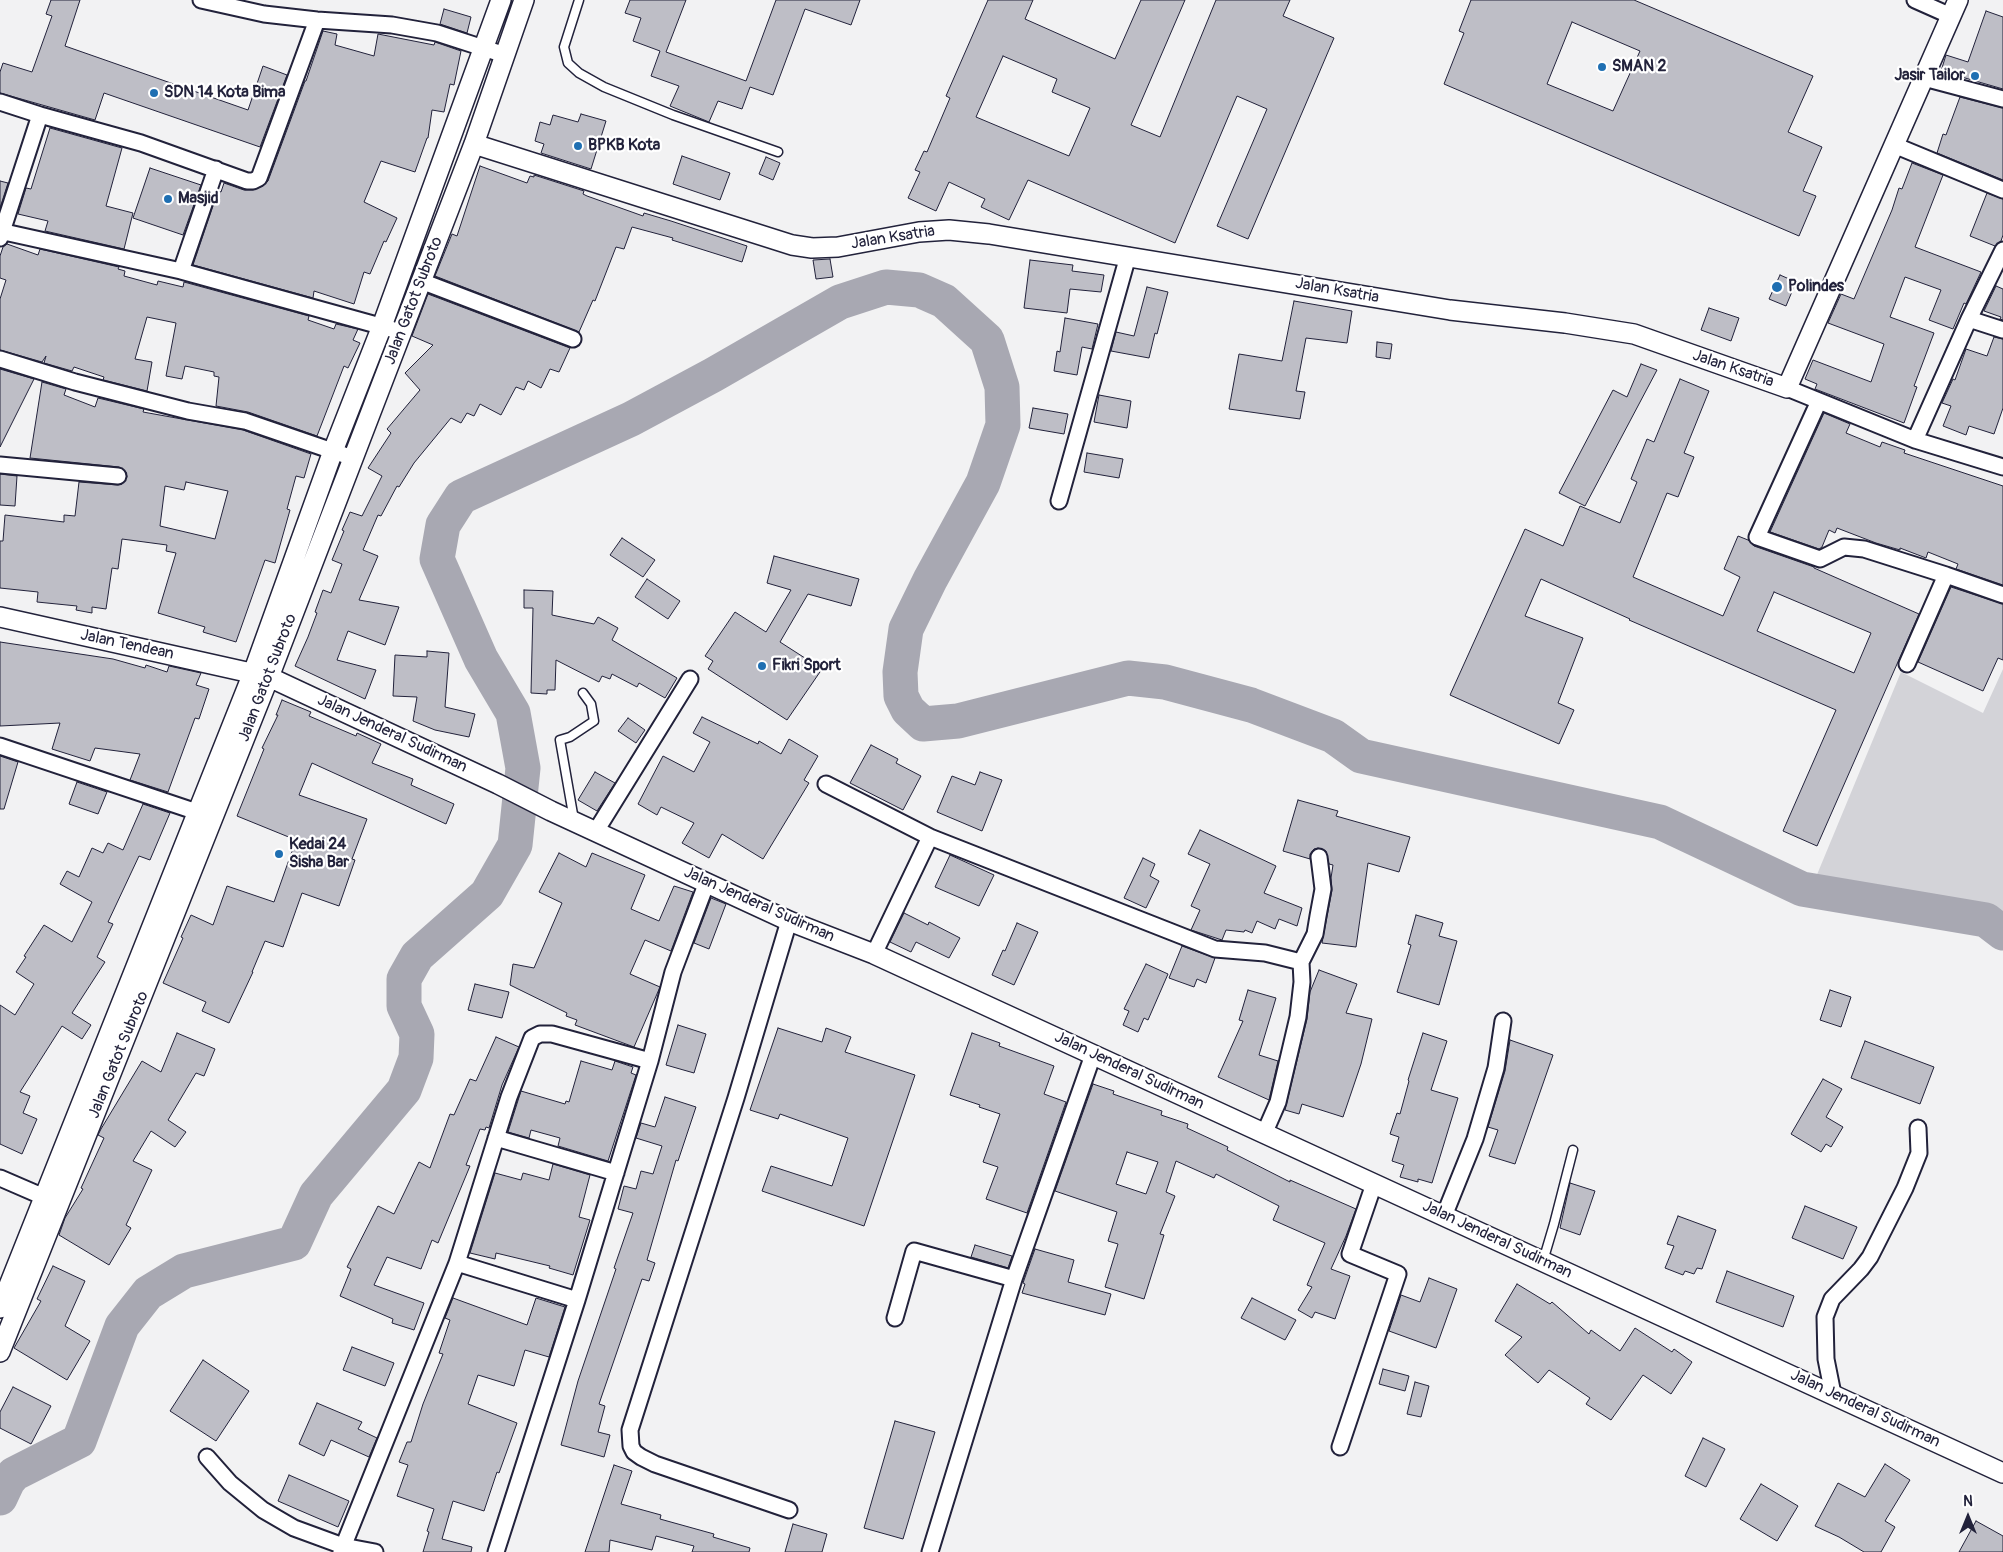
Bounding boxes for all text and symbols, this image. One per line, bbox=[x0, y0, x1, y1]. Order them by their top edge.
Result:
place label: SMAN 2 bbox=[1612, 57, 1666, 77]
marker: SMAN 2 bbox=[1596, 61, 1608, 73]
place label: Jasir Tailor bbox=[1894, 66, 1965, 86]
marker: Jasir Tailor bbox=[1969, 70, 1981, 82]
place label: SDN 14 Kota Bima bbox=[164, 83, 285, 103]
marker: SDN 14 Kota Bima bbox=[148, 87, 160, 99]
place label: BPKB Kota bbox=[588, 136, 660, 156]
marker: BPKB Kota bbox=[572, 140, 584, 152]
place label: Masjid bbox=[178, 189, 218, 209]
marker: Masjid bbox=[162, 193, 174, 205]
street label: Jalan Ksatria bbox=[850, 222, 936, 254]
street label: Jalan Gatot Subroto bbox=[381, 234, 447, 368]
street label: Jalan Ksatria bbox=[1294, 274, 1380, 308]
place label: Polindes bbox=[1788, 277, 1844, 297]
marker: Polindes bbox=[1770, 280, 1784, 294]
street label: Jalan Ksatria bbox=[1690, 346, 1776, 392]
street label: Jalan Gatot Subroto bbox=[235, 611, 301, 745]
street label: Jalan Tendean bbox=[79, 626, 175, 664]
place label: Fikri Sport bbox=[772, 656, 841, 676]
marker: Fikri Sport bbox=[756, 660, 768, 672]
street label: Jalan Jenderal Sudirman bbox=[314, 691, 470, 777]
place label: Kedai 24 Sisha Bar bbox=[289, 835, 349, 873]
marker: Kedai 24 Sisha Bar bbox=[273, 848, 285, 860]
street label: Jalan Jenderal Sudirman bbox=[681, 863, 837, 947]
street label: Jalan Gatot Subroto bbox=[85, 989, 153, 1121]
street label: Jalan Jenderal Sudirman bbox=[1051, 1028, 1207, 1114]
street label: Jalan Jenderal Sudirman bbox=[1419, 1197, 1575, 1283]
street label: Jalan Jenderal Sudirman bbox=[1787, 1366, 1943, 1452]
north arrow bbox=[1943, 1492, 1993, 1542]
text: N bbox=[1963, 1493, 1973, 1510]

